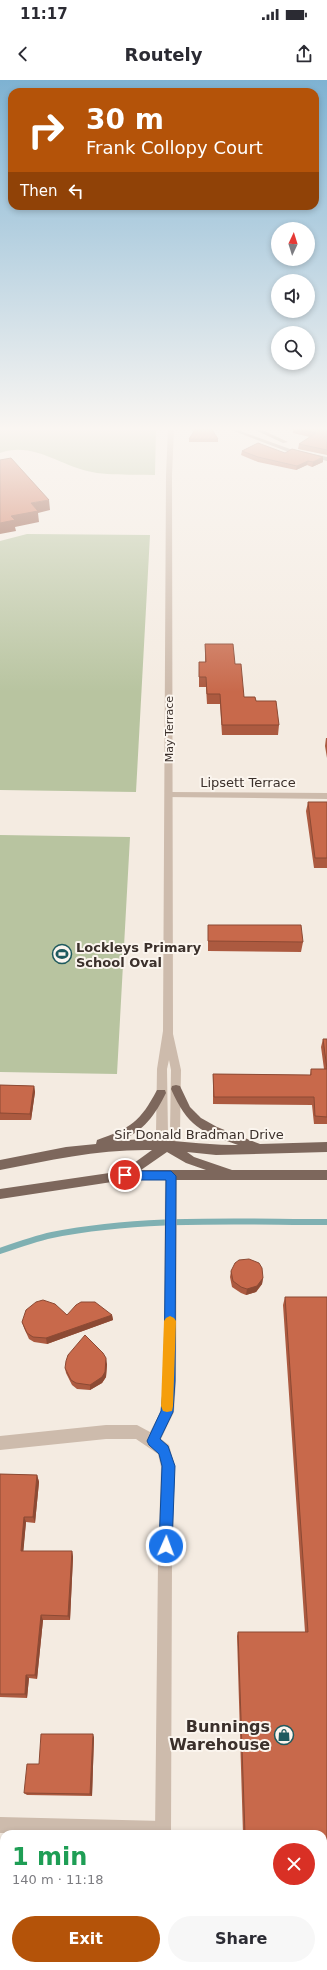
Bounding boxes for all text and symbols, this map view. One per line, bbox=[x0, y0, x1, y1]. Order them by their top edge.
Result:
text: 11:17 bbox=[20, 5, 68, 23]
icon: back bbox=[12, 43, 34, 65]
icon: share bbox=[293, 43, 315, 65]
text: Routely bbox=[125, 44, 202, 65]
text: 30 m bbox=[86, 103, 164, 136]
icon: right bbox=[20, 104, 72, 156]
text: Frank Collopy Court bbox=[86, 137, 263, 158]
icon: left bbox=[65, 180, 87, 202]
text: Then bbox=[20, 182, 57, 200]
north arrow bbox=[271, 222, 315, 266]
map controls bbox=[271, 222, 315, 370]
button: sound bbox=[271, 274, 315, 318]
button: search bbox=[271, 326, 315, 370]
street label: May Terrace bbox=[163, 696, 176, 762]
street label: Lipsett Terrace bbox=[200, 775, 296, 790]
place label: Lockleys Primary School Oval bbox=[76, 940, 202, 970]
sports icon: Lockleys Primary School Oval bbox=[51, 943, 73, 965]
street label: Sir Donald Bradman Drive bbox=[114, 1127, 284, 1142]
pin bbox=[108, 1158, 142, 1192]
icon: arrive bbox=[114, 1164, 136, 1186]
position arrow bbox=[145, 1525, 187, 1567]
place label: Bunnings Warehouse bbox=[169, 1717, 270, 1754]
shop icon: Bunnings Warehouse bbox=[273, 1724, 295, 1746]
text: 1 min bbox=[12, 1843, 87, 1871]
button: close bbox=[273, 1843, 315, 1885]
text: 140 m · 11:18 bbox=[12, 1872, 103, 1887]
button: Exit bbox=[12, 1916, 160, 1962]
button: Share bbox=[168, 1916, 315, 1962]

